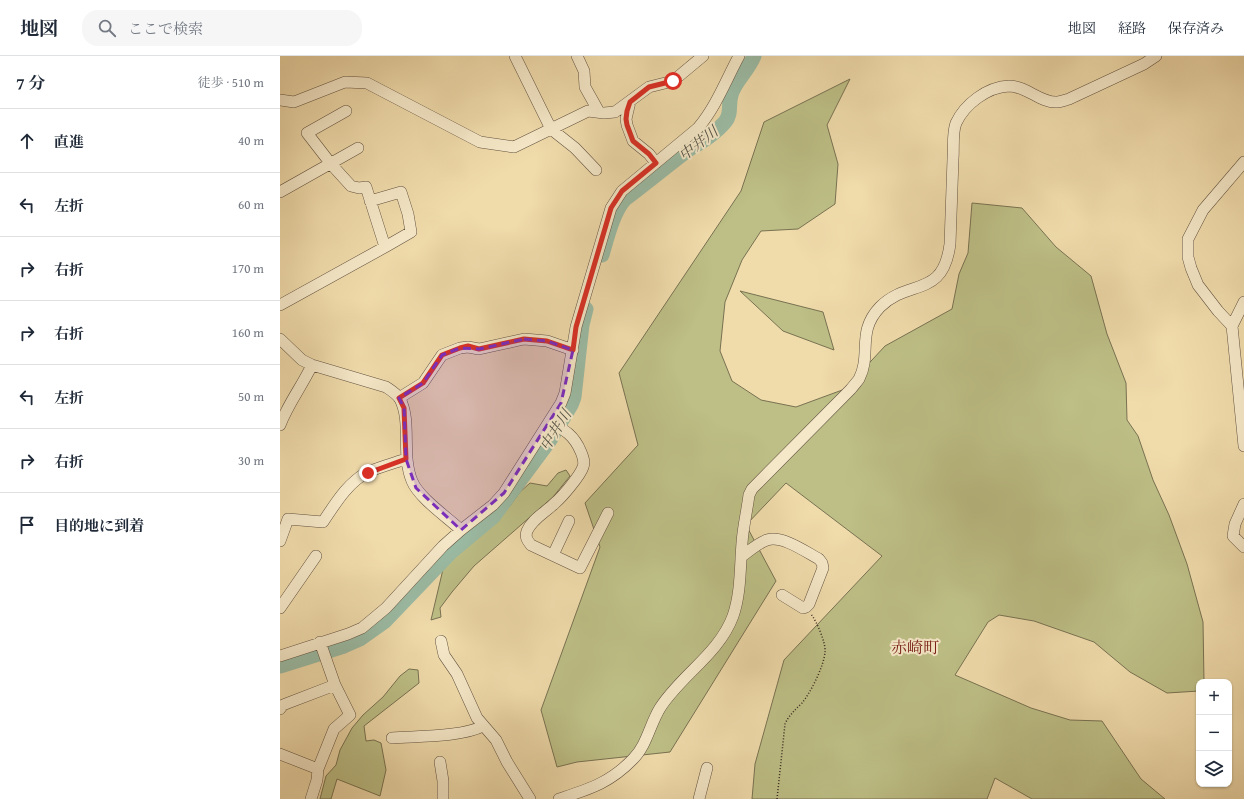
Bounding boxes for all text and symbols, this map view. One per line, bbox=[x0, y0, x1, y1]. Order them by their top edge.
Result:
search box bbox=[82, 10, 362, 46]
text: 地図 bbox=[20, 14, 58, 42]
icon: search bbox=[96, 17, 118, 39]
text: ここで検索 bbox=[128, 18, 203, 39]
text: 地図 bbox=[1068, 18, 1096, 38]
text: 経路 bbox=[1118, 18, 1146, 38]
text: 保存済み bbox=[1168, 18, 1224, 38]
text: 7 分 bbox=[16, 70, 46, 95]
route start bbox=[664, 72, 682, 90]
text: 徒歩 · 510 m bbox=[198, 73, 264, 92]
water label: 中井川 bbox=[674, 120, 724, 165]
icon: ahead bbox=[16, 130, 38, 152]
text: 直進 bbox=[54, 131, 84, 152]
text: 40 m bbox=[238, 131, 264, 150]
icon: left bbox=[16, 194, 38, 216]
text: 左折 bbox=[54, 195, 84, 216]
text: 60 m bbox=[238, 195, 264, 214]
icon: right bbox=[16, 258, 38, 280]
text: 右折 bbox=[54, 259, 84, 280]
text: 170 m bbox=[232, 259, 264, 278]
icon: right bbox=[16, 322, 38, 344]
text: 右折 bbox=[54, 323, 84, 344]
text: 160 m bbox=[232, 323, 264, 342]
icon: left bbox=[16, 386, 38, 408]
text: 左折 bbox=[54, 387, 84, 408]
text: 50 m bbox=[238, 387, 264, 406]
water label: 中井川 bbox=[534, 404, 577, 455]
icon: right bbox=[16, 450, 38, 472]
text: 右折 bbox=[54, 451, 84, 472]
text: 30 m bbox=[238, 451, 264, 470]
route end bbox=[359, 464, 377, 482]
icon: arrive bbox=[16, 514, 38, 536]
text: 目的地に到着 bbox=[54, 515, 144, 536]
district label: 赤崎町 bbox=[891, 635, 939, 659]
map controls bbox=[1196, 679, 1232, 787]
button: + bbox=[1196, 679, 1232, 715]
button: − bbox=[1196, 715, 1232, 751]
button: layers bbox=[1196, 751, 1232, 787]

